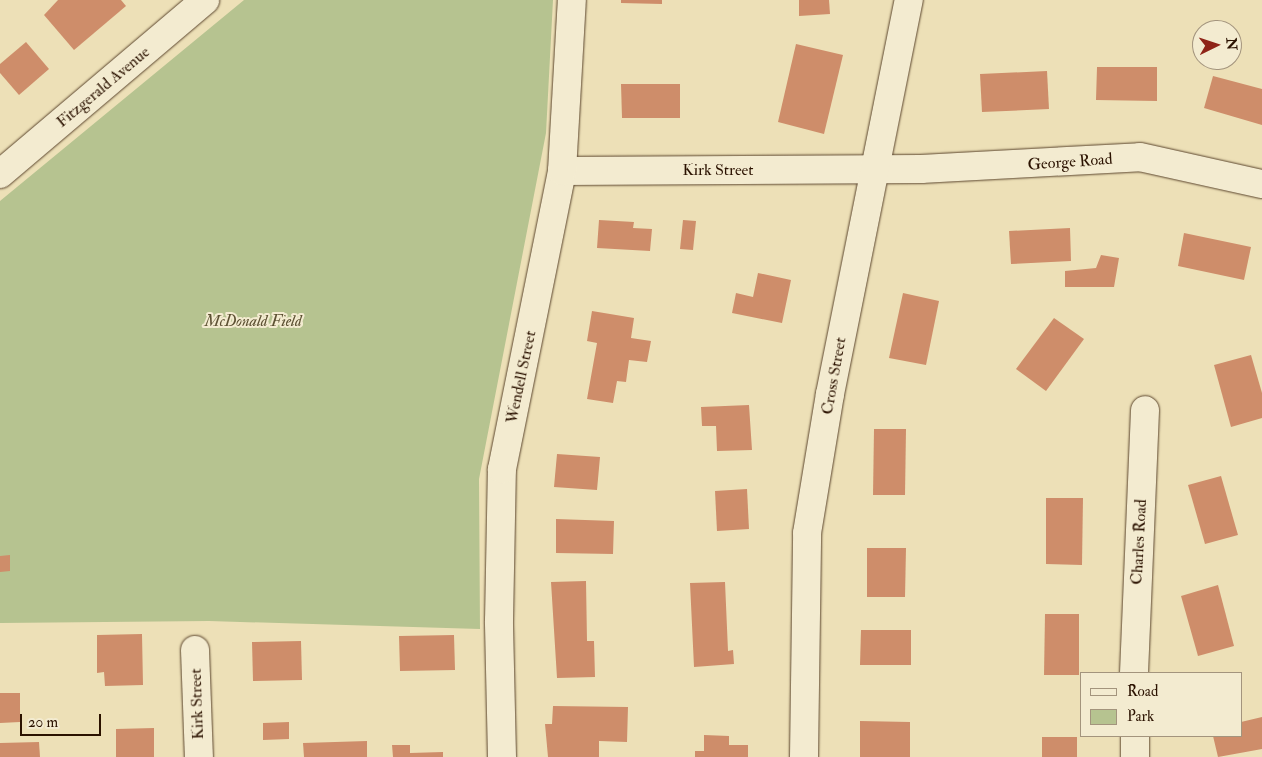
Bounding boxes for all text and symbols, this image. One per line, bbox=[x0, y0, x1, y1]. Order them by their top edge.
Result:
north arrow bbox=[1192, 20, 1242, 70]
text: N bbox=[1223, 37, 1240, 51]
street label: Fitzgerald Avenue bbox=[53, 42, 153, 132]
street label: George Road bbox=[1027, 149, 1113, 175]
street label: Kirk Street bbox=[683, 160, 753, 180]
park label: McDonald Field bbox=[204, 311, 302, 331]
street label: Wendell Street bbox=[502, 329, 540, 425]
street label: Cross Street bbox=[818, 336, 850, 416]
street label: Charles Road bbox=[1127, 499, 1151, 585]
street label: Kirk Street bbox=[186, 668, 208, 740]
legend bbox=[1080, 672, 1242, 737]
text: Road bbox=[1127, 682, 1158, 701]
scale bar bbox=[22, 704, 104, 736]
text: Park bbox=[1127, 707, 1154, 726]
text: 20 m bbox=[28, 713, 58, 732]

